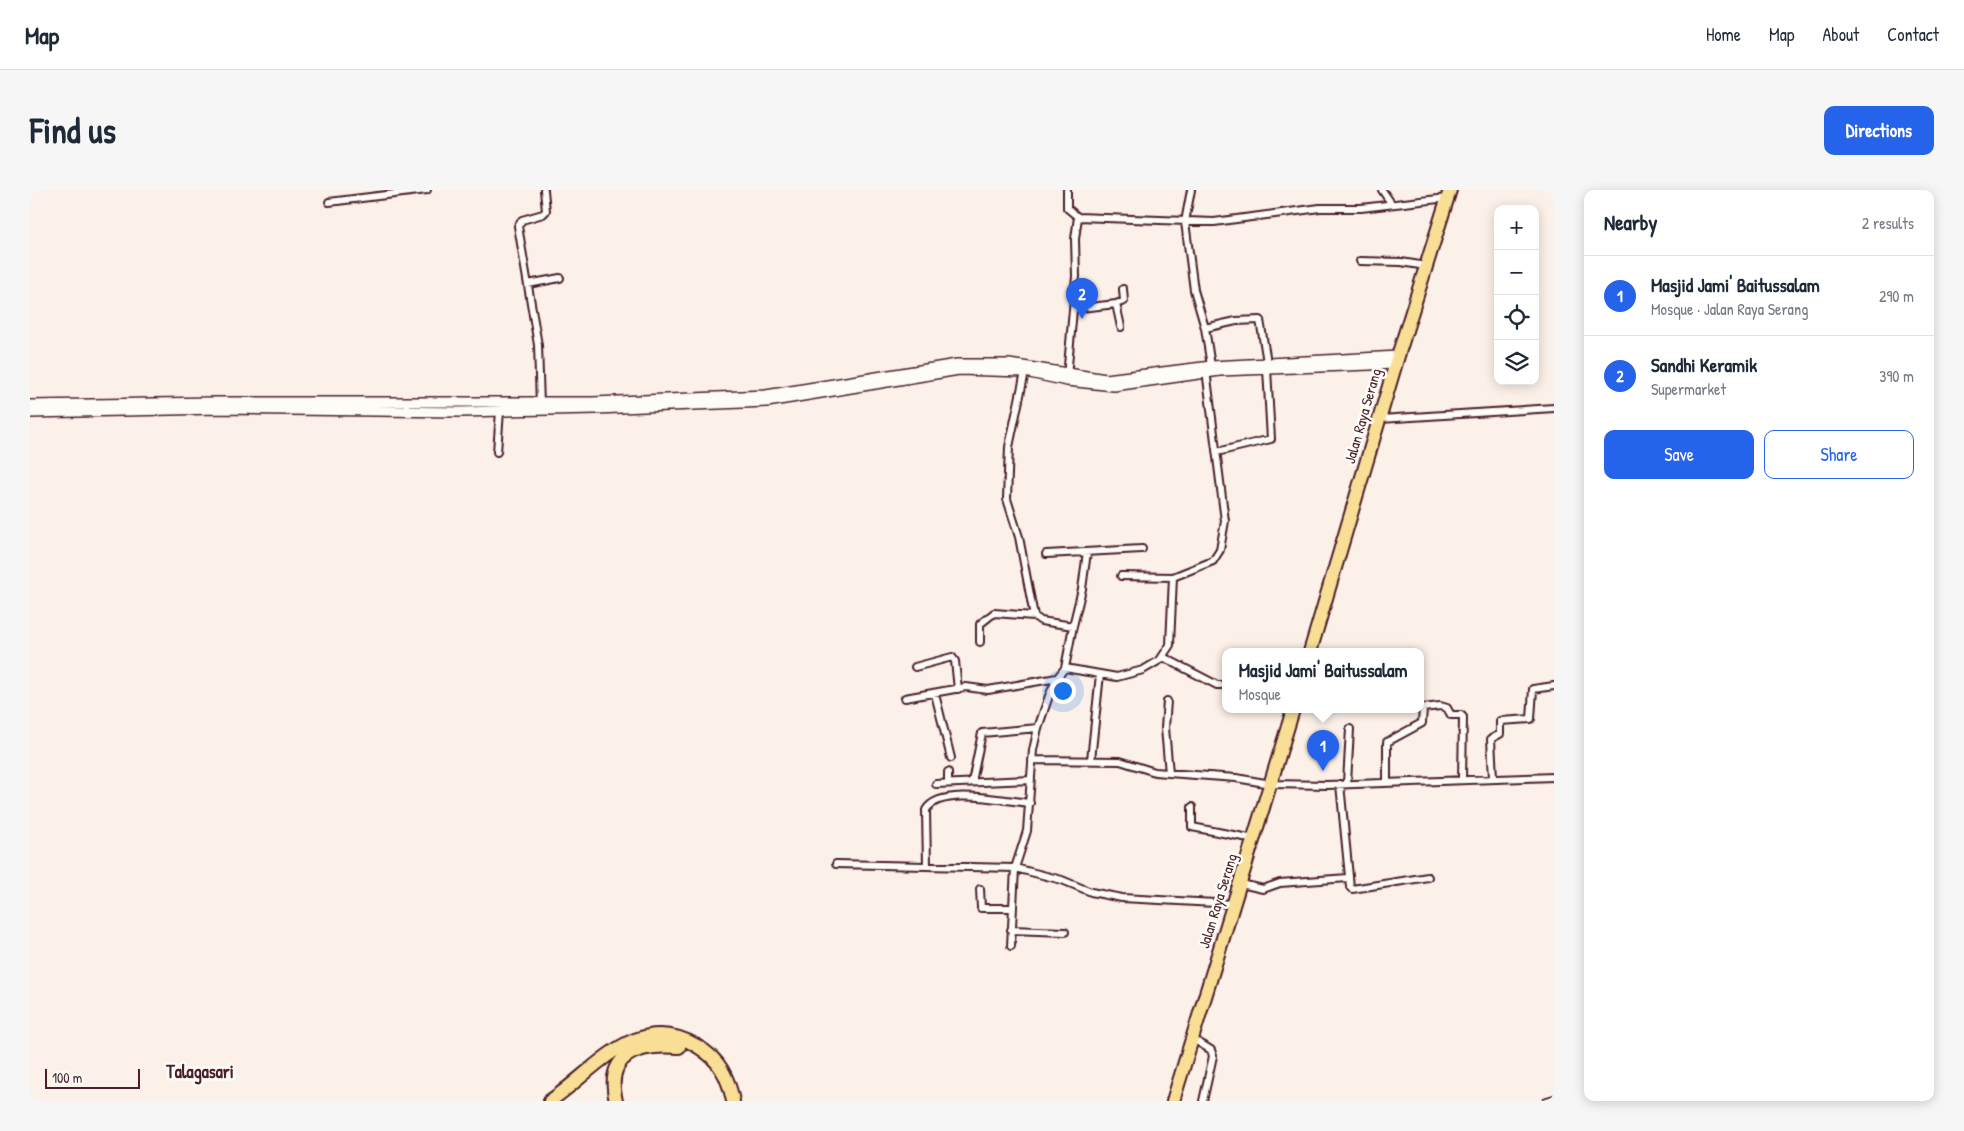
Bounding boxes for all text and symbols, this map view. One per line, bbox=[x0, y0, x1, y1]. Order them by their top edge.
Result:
text: Map bbox=[25, 19, 59, 51]
text: Home bbox=[1706, 22, 1741, 47]
text: Map bbox=[1769, 22, 1794, 47]
text: About bbox=[1822, 22, 1859, 47]
text: Contact bbox=[1887, 22, 1939, 47]
button: Directions bbox=[1824, 106, 1934, 155]
text: Find us bbox=[30, 107, 116, 154]
map controls bbox=[1494, 205, 1539, 385]
button: + bbox=[1494, 205, 1539, 250]
text: Nearby bbox=[1604, 208, 1657, 237]
text: 2 results bbox=[1862, 212, 1914, 234]
button: − bbox=[1494, 250, 1539, 295]
text: Masjid Jami' Baitussalam bbox=[1651, 272, 1820, 298]
pin: 2 bbox=[1066, 278, 1098, 319]
text: 1 bbox=[1617, 285, 1623, 307]
text: 290 m bbox=[1879, 285, 1914, 307]
button: locate bbox=[1494, 295, 1539, 340]
text: Mosque · Jalan Raya Serang bbox=[1651, 298, 1808, 320]
button: layers bbox=[1494, 340, 1539, 385]
text: Sandhi Keramik bbox=[1651, 352, 1757, 378]
text: 2 bbox=[1616, 365, 1624, 387]
text: 390 m bbox=[1879, 365, 1914, 387]
street label: Jalan Raya Serang bbox=[1339, 366, 1386, 466]
text: Supermarket bbox=[1651, 378, 1726, 400]
button: Save bbox=[1604, 430, 1754, 479]
button: Share bbox=[1764, 430, 1914, 479]
popup bbox=[1222, 648, 1424, 713]
text: Masjid Jami' Baitussalam bbox=[1239, 657, 1407, 683]
your location bbox=[1050, 678, 1076, 704]
text: Mosque bbox=[1239, 683, 1281, 705]
pin: 1 bbox=[1307, 730, 1339, 771]
street label: Jalan Raya Serang bbox=[1193, 851, 1242, 951]
district label: Talagasari bbox=[165, 1059, 234, 1085]
scale bar bbox=[45, 1066, 140, 1089]
text: 100 m bbox=[52, 1068, 82, 1087]

